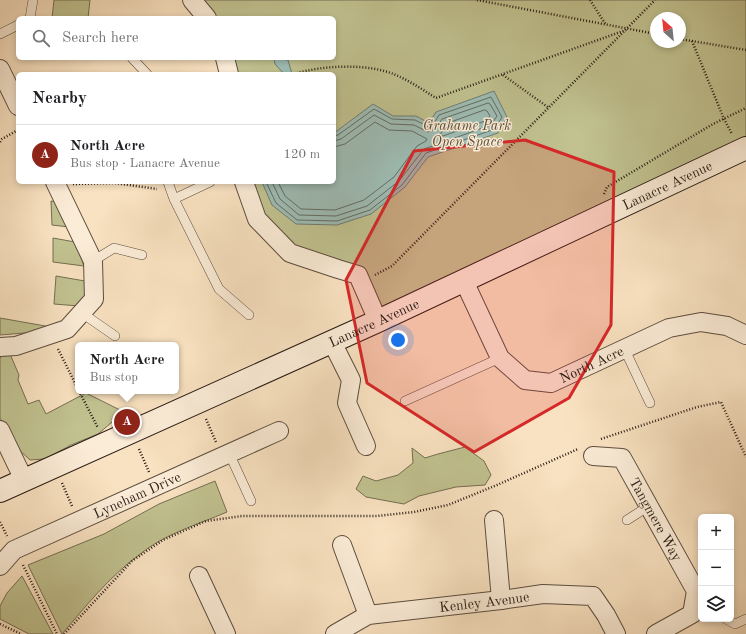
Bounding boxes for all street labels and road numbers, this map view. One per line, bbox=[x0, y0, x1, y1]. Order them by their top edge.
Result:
street label: Lanacre Avenue bbox=[620, 159, 715, 213]
street label: Lanacre Avenue bbox=[327, 297, 421, 350]
street label: North Acre bbox=[558, 344, 626, 386]
street label: Lyneham Drive bbox=[92, 470, 183, 521]
street label: Tangmere Way bbox=[626, 476, 684, 564]
street label: Kenley Avenue bbox=[438, 590, 530, 615]

